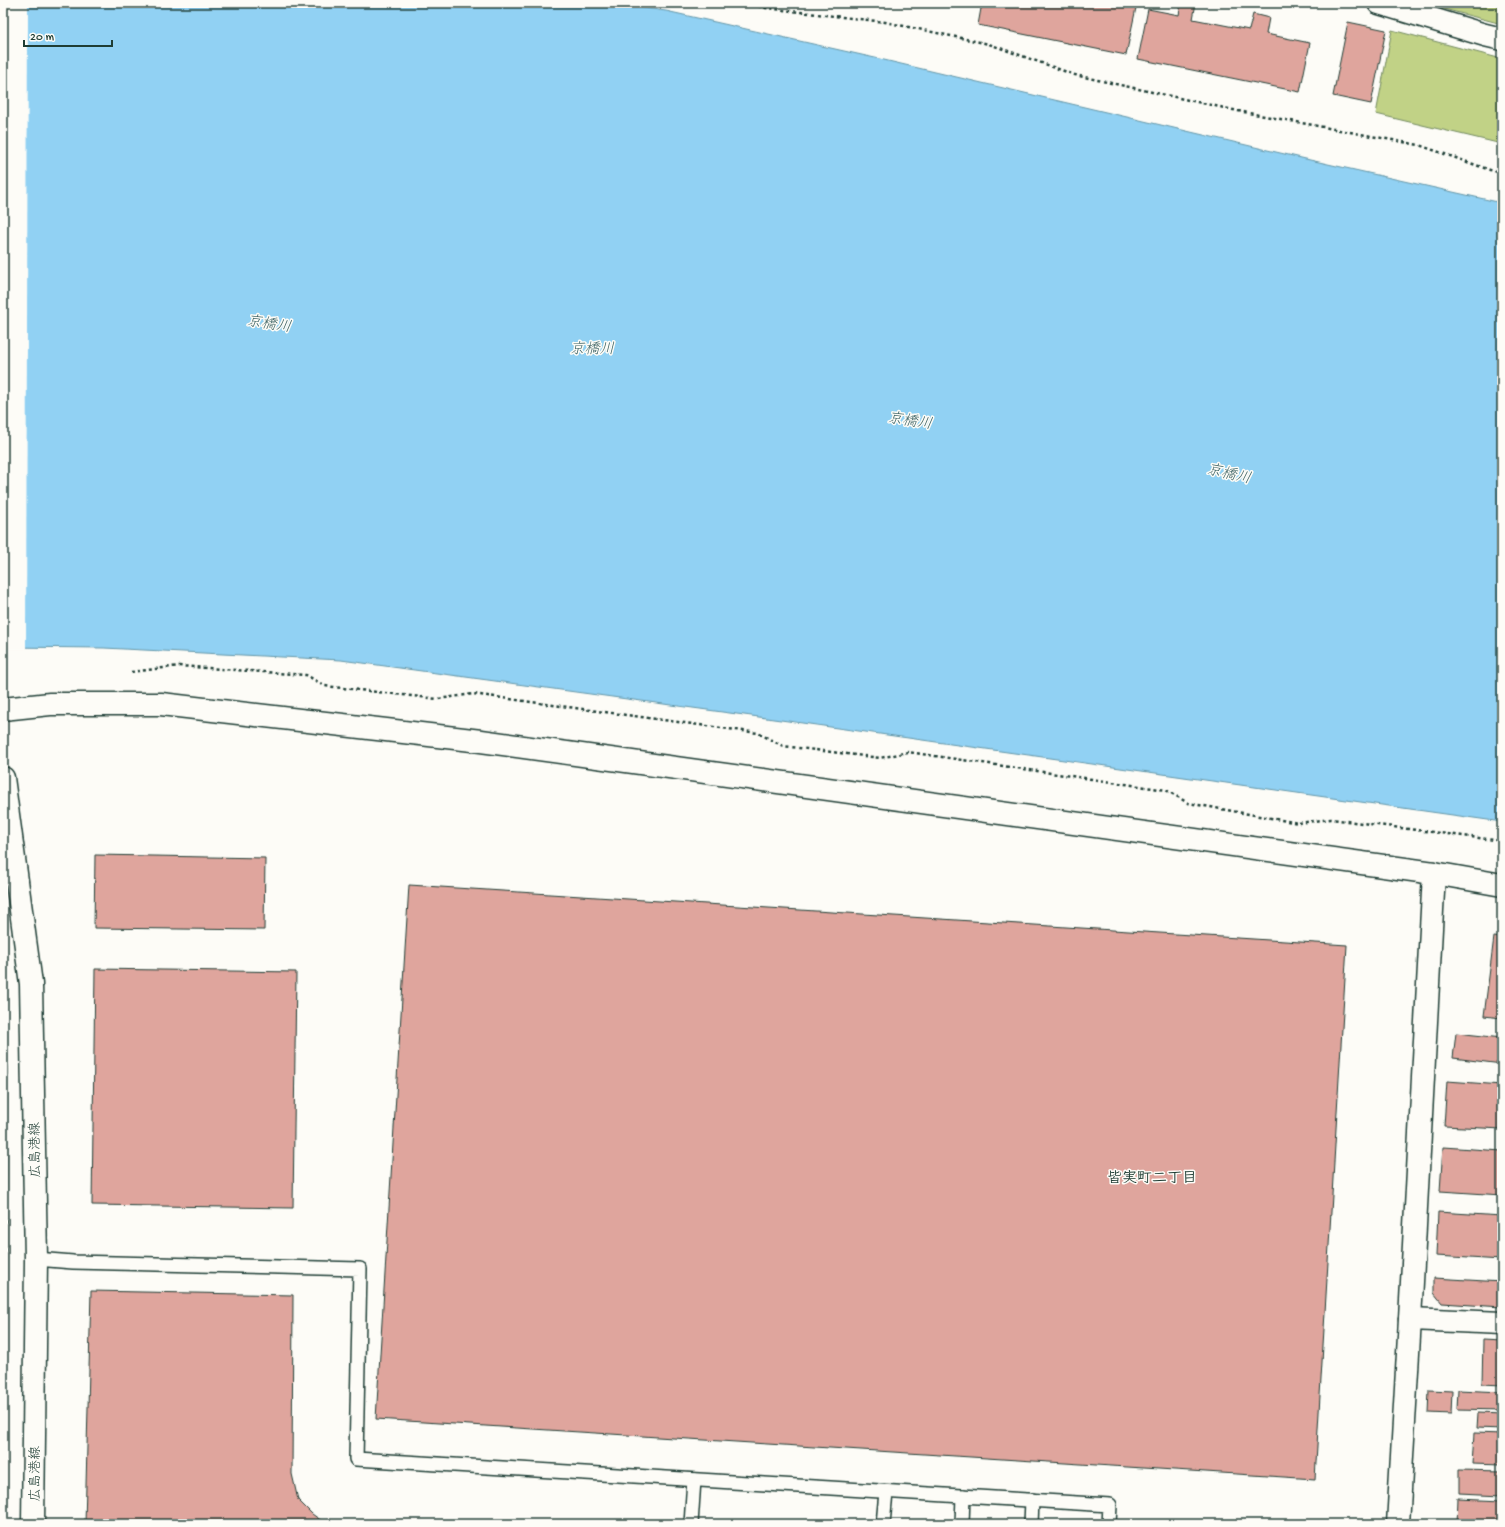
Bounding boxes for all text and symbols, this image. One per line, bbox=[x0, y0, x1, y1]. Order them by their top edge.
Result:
scale bar bbox=[24, 22, 112, 48]
text: 20 m bbox=[30, 31, 55, 45]
water label: 京橋川 bbox=[245, 313, 292, 337]
water label: 京橋川 bbox=[569, 341, 615, 359]
water label: 京橋川 bbox=[886, 410, 933, 434]
water label: 京橋川 bbox=[1205, 461, 1253, 489]
street label: 広島港線 bbox=[28, 1122, 45, 1178]
district label: 皆実町二丁目 bbox=[1107, 1169, 1197, 1188]
street label: 広島港線 bbox=[28, 1446, 45, 1502]

